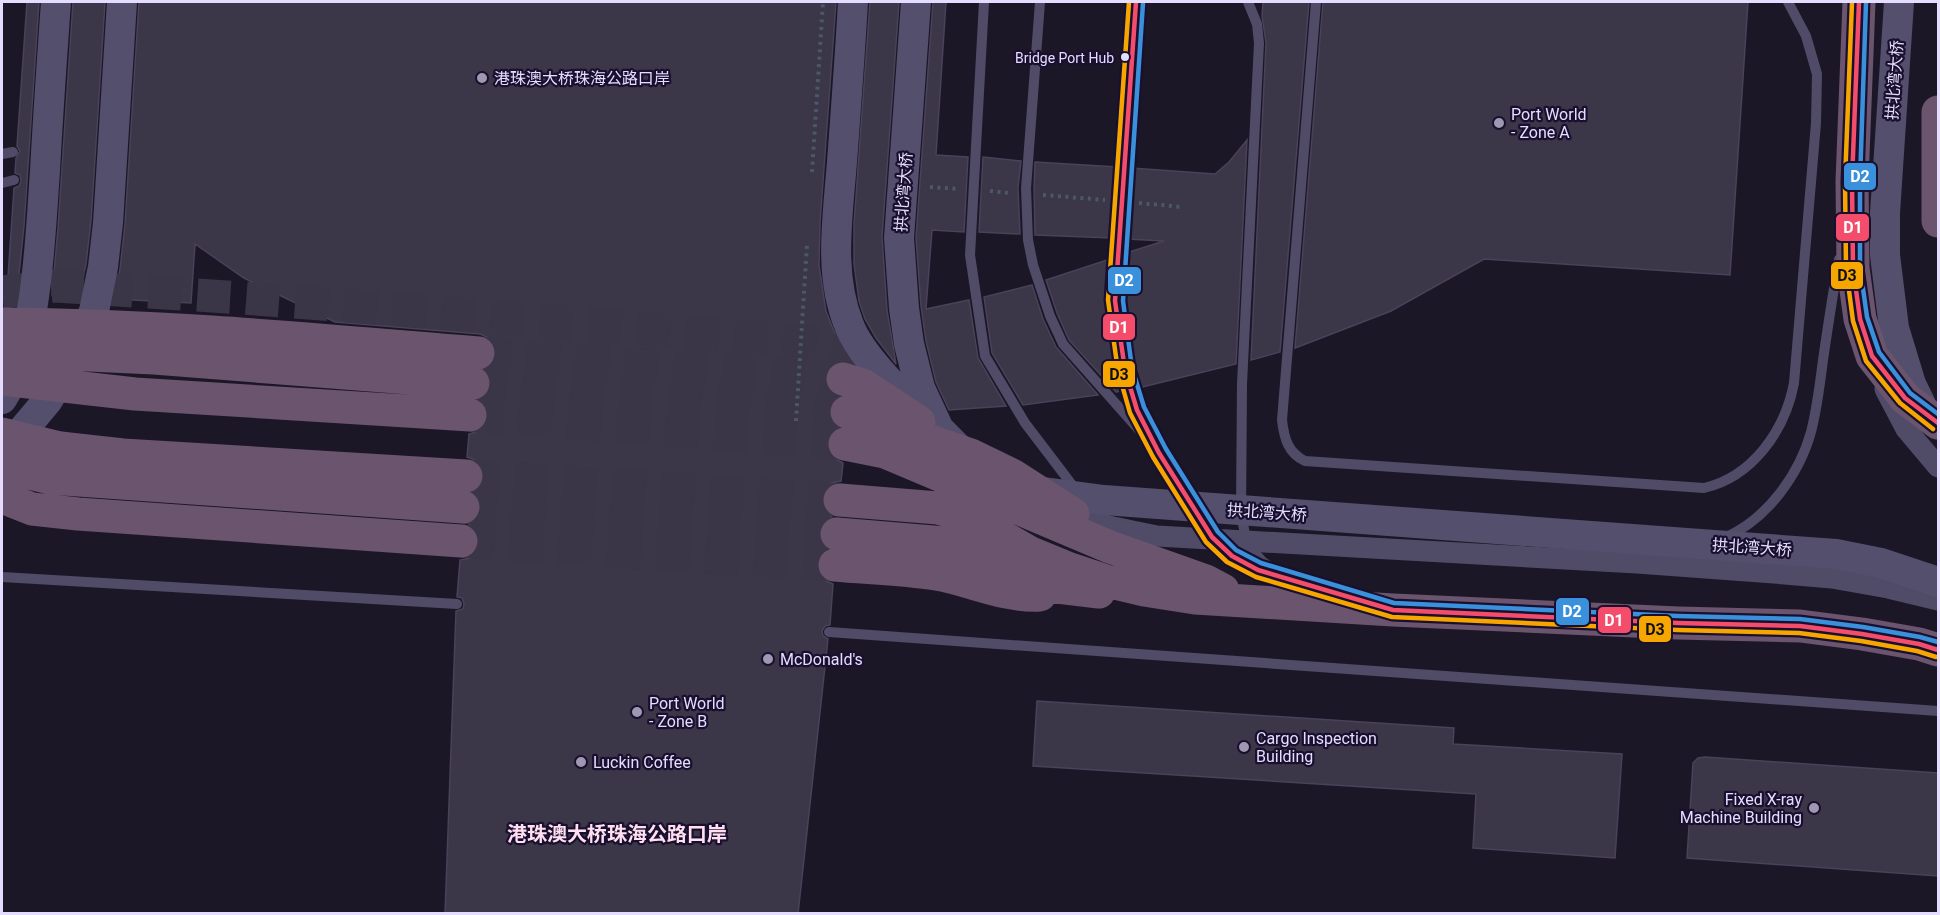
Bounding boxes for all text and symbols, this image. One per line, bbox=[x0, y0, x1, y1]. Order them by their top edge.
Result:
street label: 拱北湾大桥 bbox=[1882, 39, 1907, 121]
place label: Bridge Port Hub bbox=[1015, 50, 1114, 66]
marker: Bridge Port Hub bbox=[1119, 51, 1131, 63]
place label: 港珠澳大桥珠海公路口岸 bbox=[494, 69, 670, 88]
marker: 港珠澳大桥珠海公路口岸 bbox=[475, 71, 489, 85]
place label: Port World - Zone A bbox=[1511, 105, 1587, 142]
marker: Port World - Zone A bbox=[1492, 116, 1506, 130]
street label: 拱北湾大桥 bbox=[891, 151, 916, 233]
line badge: D2 bbox=[1843, 162, 1877, 191]
text: D2 bbox=[1850, 167, 1870, 186]
line badge: D1 bbox=[1835, 213, 1870, 242]
text: D1 bbox=[1843, 218, 1863, 237]
line badge: D3 bbox=[1830, 261, 1864, 290]
line badge: D2 bbox=[1107, 266, 1142, 295]
text: D3 bbox=[1837, 266, 1857, 285]
text: D2 bbox=[1114, 271, 1134, 290]
line badge: D1 bbox=[1102, 313, 1136, 341]
text: D1 bbox=[1109, 318, 1129, 337]
line badge: D3 bbox=[1102, 360, 1136, 388]
text: D3 bbox=[1109, 365, 1129, 384]
street label: 拱北湾大桥 bbox=[1226, 500, 1308, 525]
street label: 拱北湾大桥 bbox=[1711, 535, 1793, 560]
line badge: D2 bbox=[1555, 597, 1590, 626]
text: D2 bbox=[1562, 602, 1582, 621]
line badge: D1 bbox=[1597, 606, 1632, 634]
text: D1 bbox=[1604, 611, 1624, 630]
line badge: D3 bbox=[1638, 615, 1672, 643]
text: D3 bbox=[1645, 620, 1665, 639]
place label: McDonald's bbox=[780, 650, 863, 669]
marker: McDonald's bbox=[761, 652, 775, 666]
place label: Port World - Zone B bbox=[649, 694, 725, 731]
marker: Port World - Zone B bbox=[630, 705, 644, 719]
place label: Cargo Inspection Building bbox=[1256, 729, 1377, 766]
marker: Cargo Inspection Building bbox=[1237, 740, 1251, 754]
place label: Luckin Coffee bbox=[593, 753, 691, 772]
marker: Luckin Coffee bbox=[574, 755, 588, 769]
place label: Fixed X-ray Machine Building bbox=[1680, 790, 1802, 827]
marker: Fixed X-ray Machine Building bbox=[1807, 801, 1821, 815]
district label: 港珠澳大桥珠海公路口岸 bbox=[507, 822, 727, 846]

